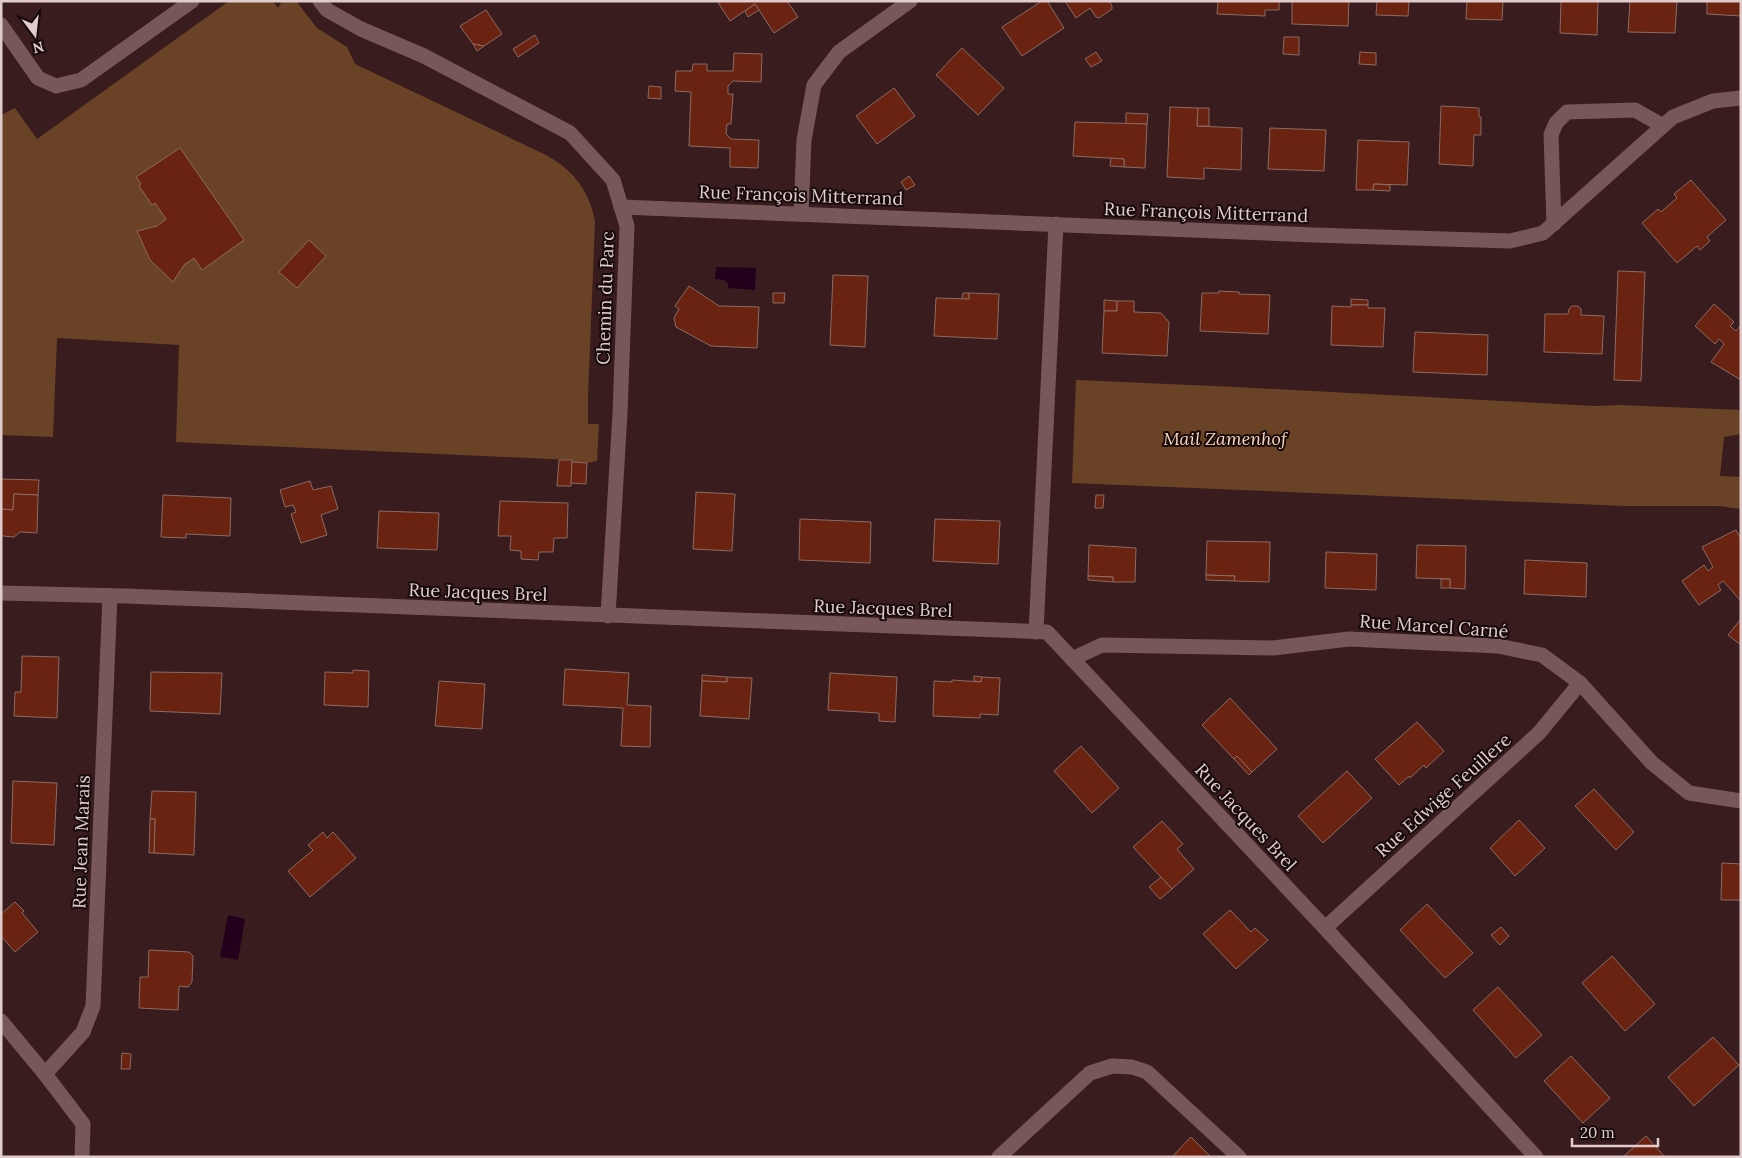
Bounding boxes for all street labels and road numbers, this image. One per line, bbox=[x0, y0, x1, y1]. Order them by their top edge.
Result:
street label: Rue François Mitterrand bbox=[698, 180, 904, 210]
street label: Rue François Mitterrand bbox=[1103, 197, 1309, 227]
street label: Chemin du Parc bbox=[591, 231, 619, 365]
street label: Rue Jacques Brel bbox=[408, 578, 548, 606]
street label: Rue Jacques Brel bbox=[813, 594, 953, 622]
street label: Rue Marcel Carné bbox=[1359, 609, 1509, 643]
street label: Rue Edwige Feuillere bbox=[1371, 728, 1516, 862]
street label: Rue Jacques Brel bbox=[1190, 758, 1302, 876]
street label: Rue Jean Marais bbox=[67, 775, 95, 909]

